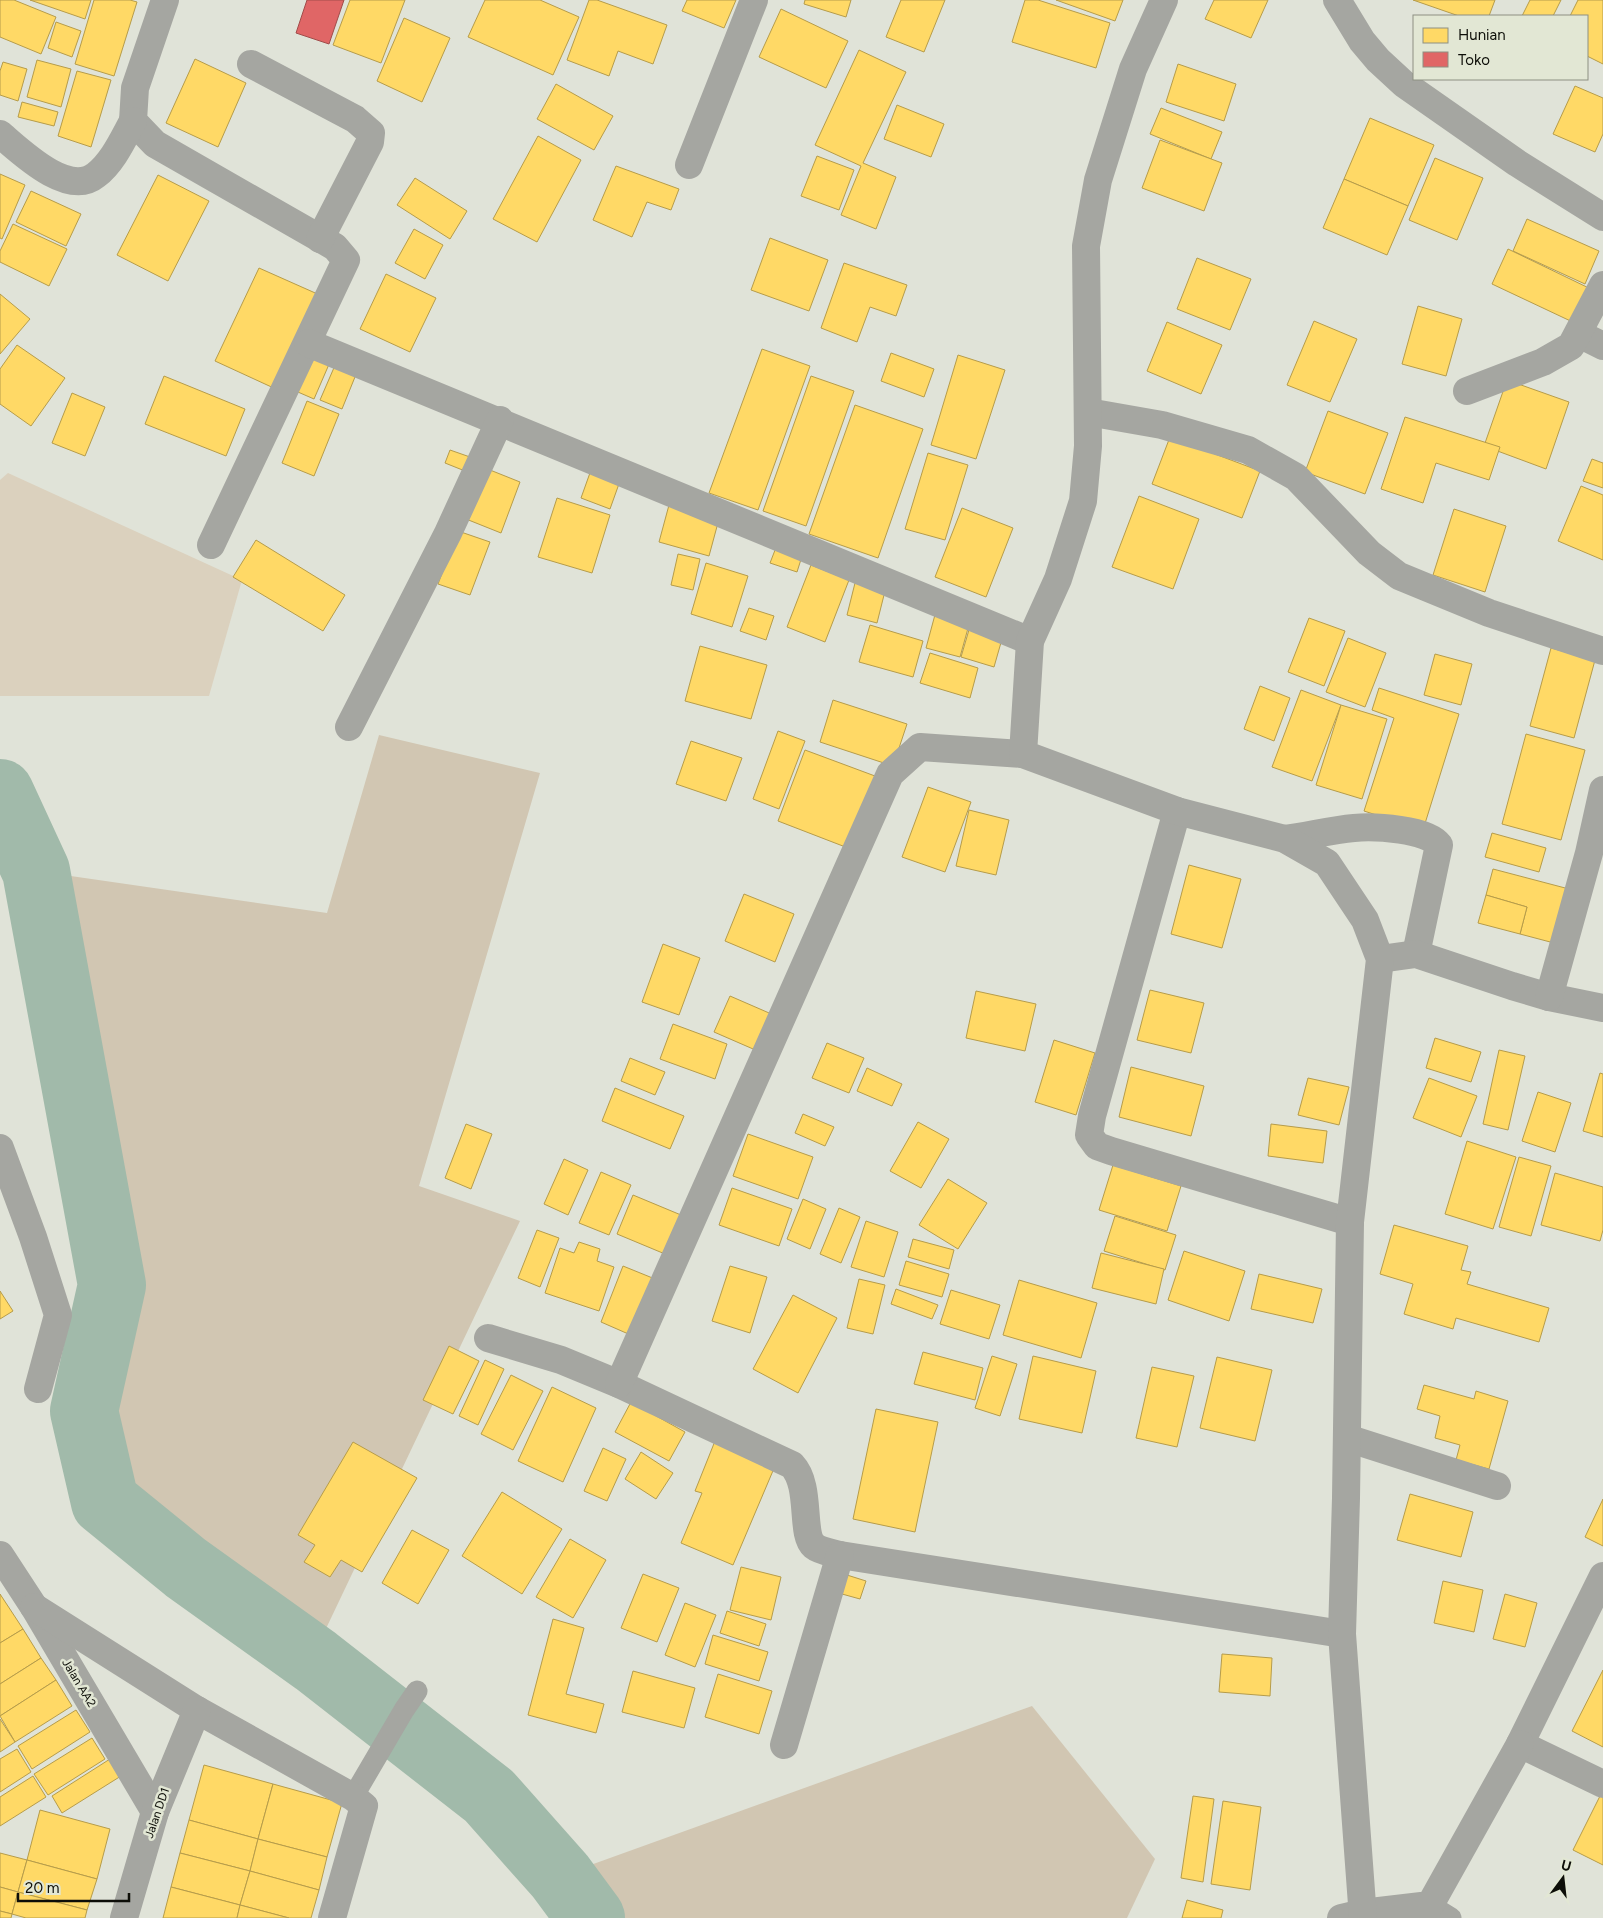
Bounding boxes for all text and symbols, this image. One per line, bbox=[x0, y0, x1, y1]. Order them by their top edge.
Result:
legend bbox=[1413, 15, 1588, 80]
text: Hunian bbox=[1458, 26, 1506, 44]
text: Toko bbox=[1458, 51, 1490, 69]
street label: Jalan AA2 bbox=[59, 1656, 99, 1710]
street label: Jalan DD1 bbox=[142, 1786, 172, 1840]
north arrow bbox=[1538, 1853, 1588, 1903]
text: U bbox=[1559, 1856, 1573, 1875]
scale bar bbox=[18, 1870, 129, 1902]
text: 20 m bbox=[25, 1879, 59, 1897]

